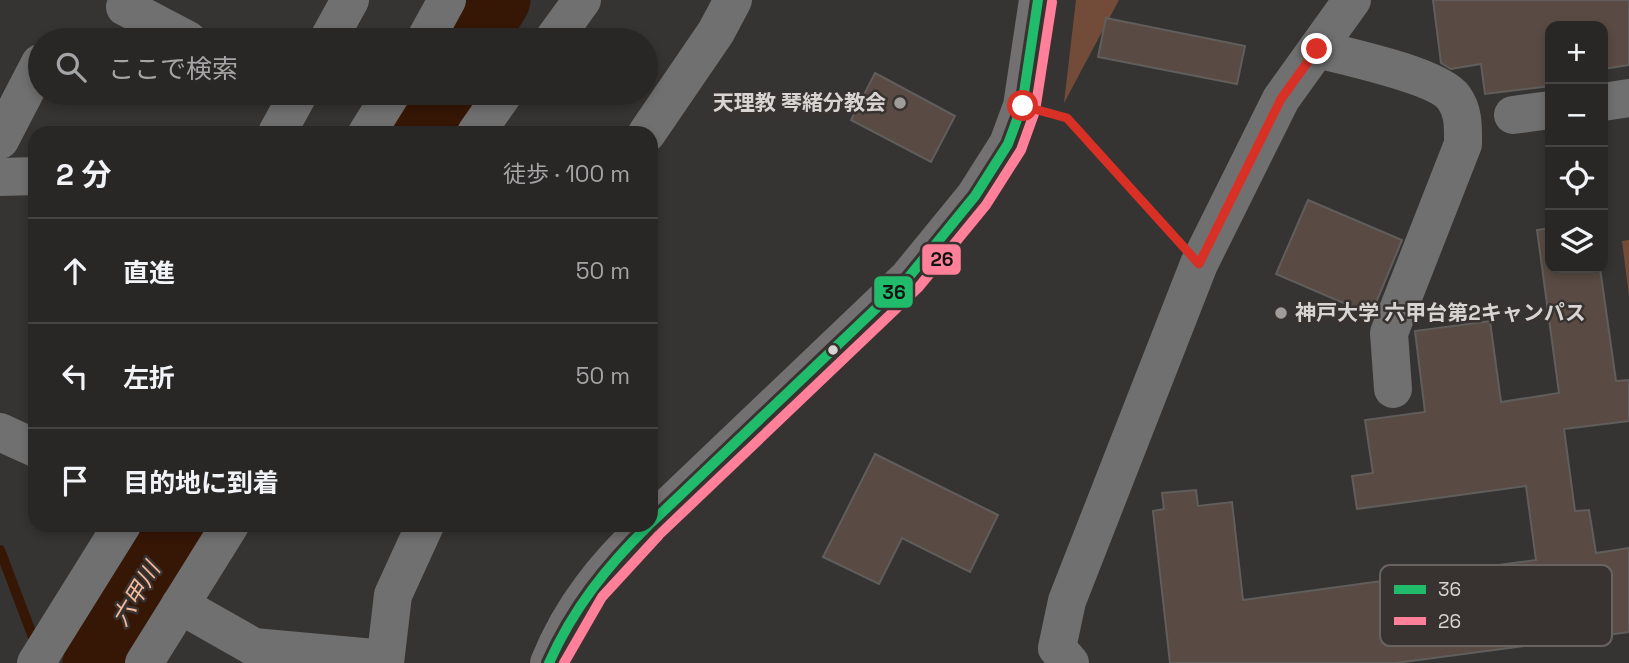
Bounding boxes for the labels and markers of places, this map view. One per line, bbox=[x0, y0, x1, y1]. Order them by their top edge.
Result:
place label: 天理教 琴緒分教会 bbox=[713, 89, 886, 116]
marker: 天理教 琴緒分教会 bbox=[892, 95, 908, 111]
place label: 神戸大学 六甲台第2キャンパス bbox=[1295, 299, 1586, 326]
marker: 神戸大学 六甲台第2キャンパス bbox=[1273, 305, 1289, 321]
unlabelled marker bbox=[826, 343, 840, 357]

